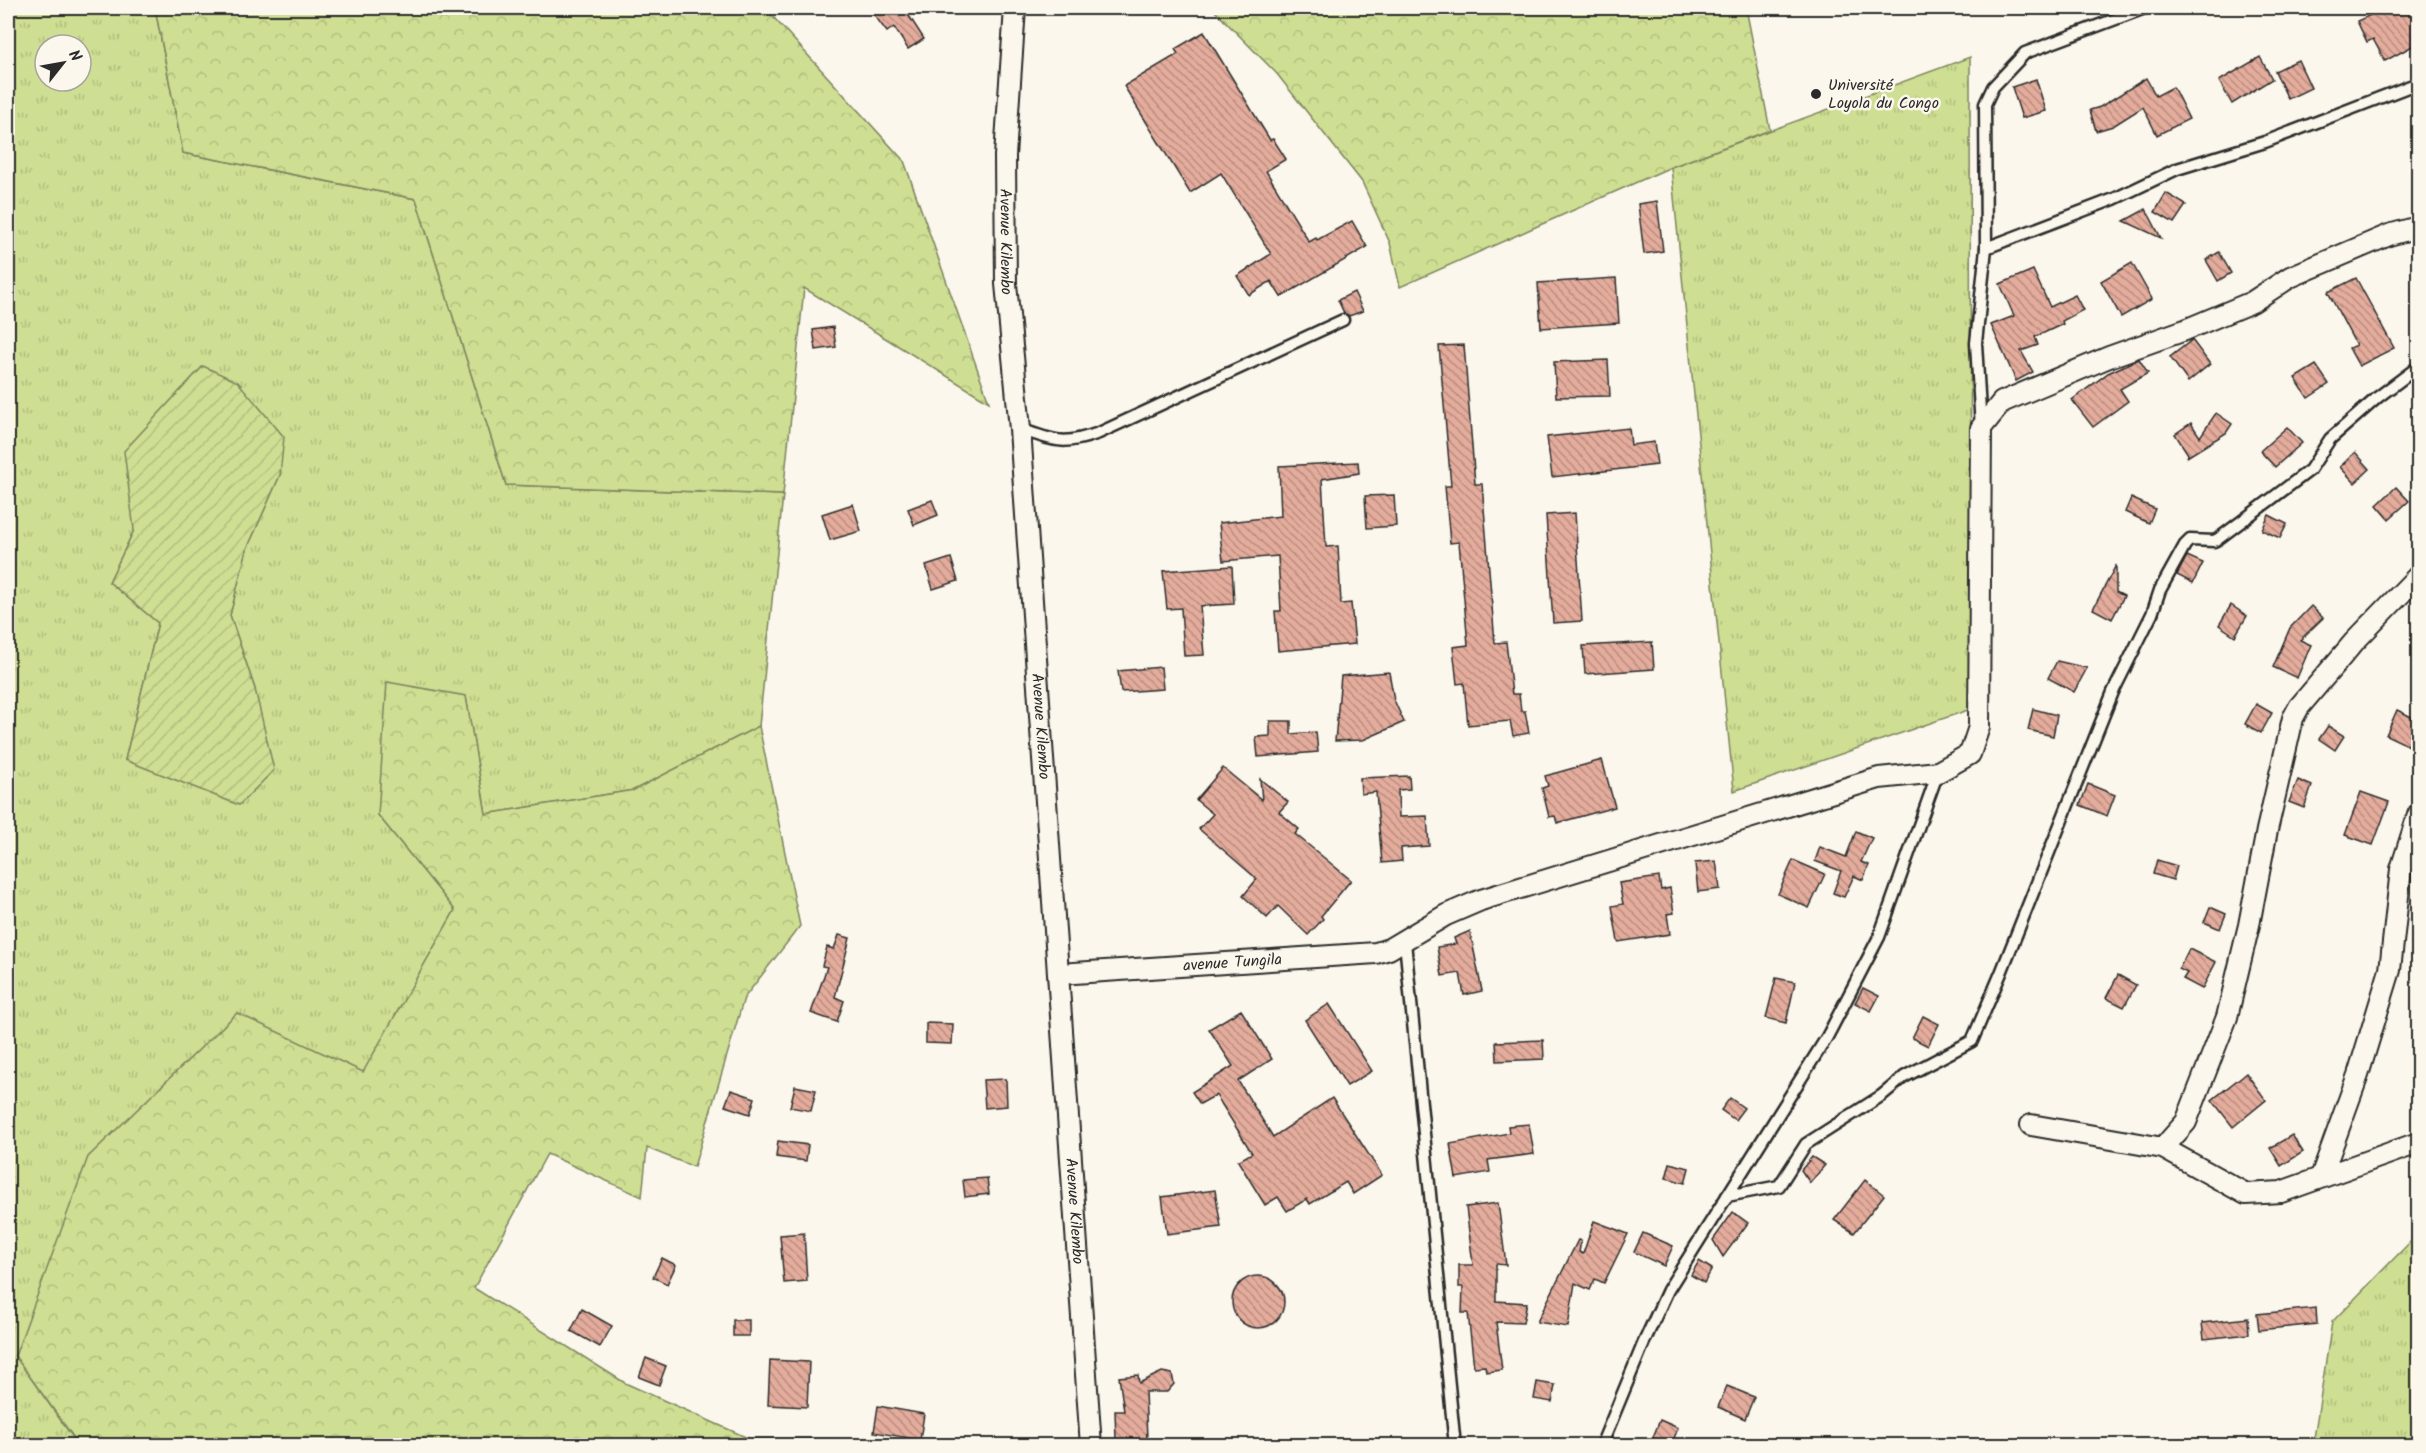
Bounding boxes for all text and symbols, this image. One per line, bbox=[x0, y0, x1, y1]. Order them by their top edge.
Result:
north arrow bbox=[33, 33, 93, 93]
text: N bbox=[61, 45, 88, 67]
place label: Université Loyola du Congo bbox=[1828, 73, 1939, 116]
marker: Université Loyola du Congo bbox=[1809, 87, 1823, 101]
street label: Avenue Kilembo bbox=[993, 188, 1019, 296]
street label: Avenue Kilembo bbox=[1025, 672, 1057, 780]
street label: avenue Tungila bbox=[1182, 947, 1283, 978]
street label: Avenue Kilembo bbox=[1058, 1157, 1091, 1265]

